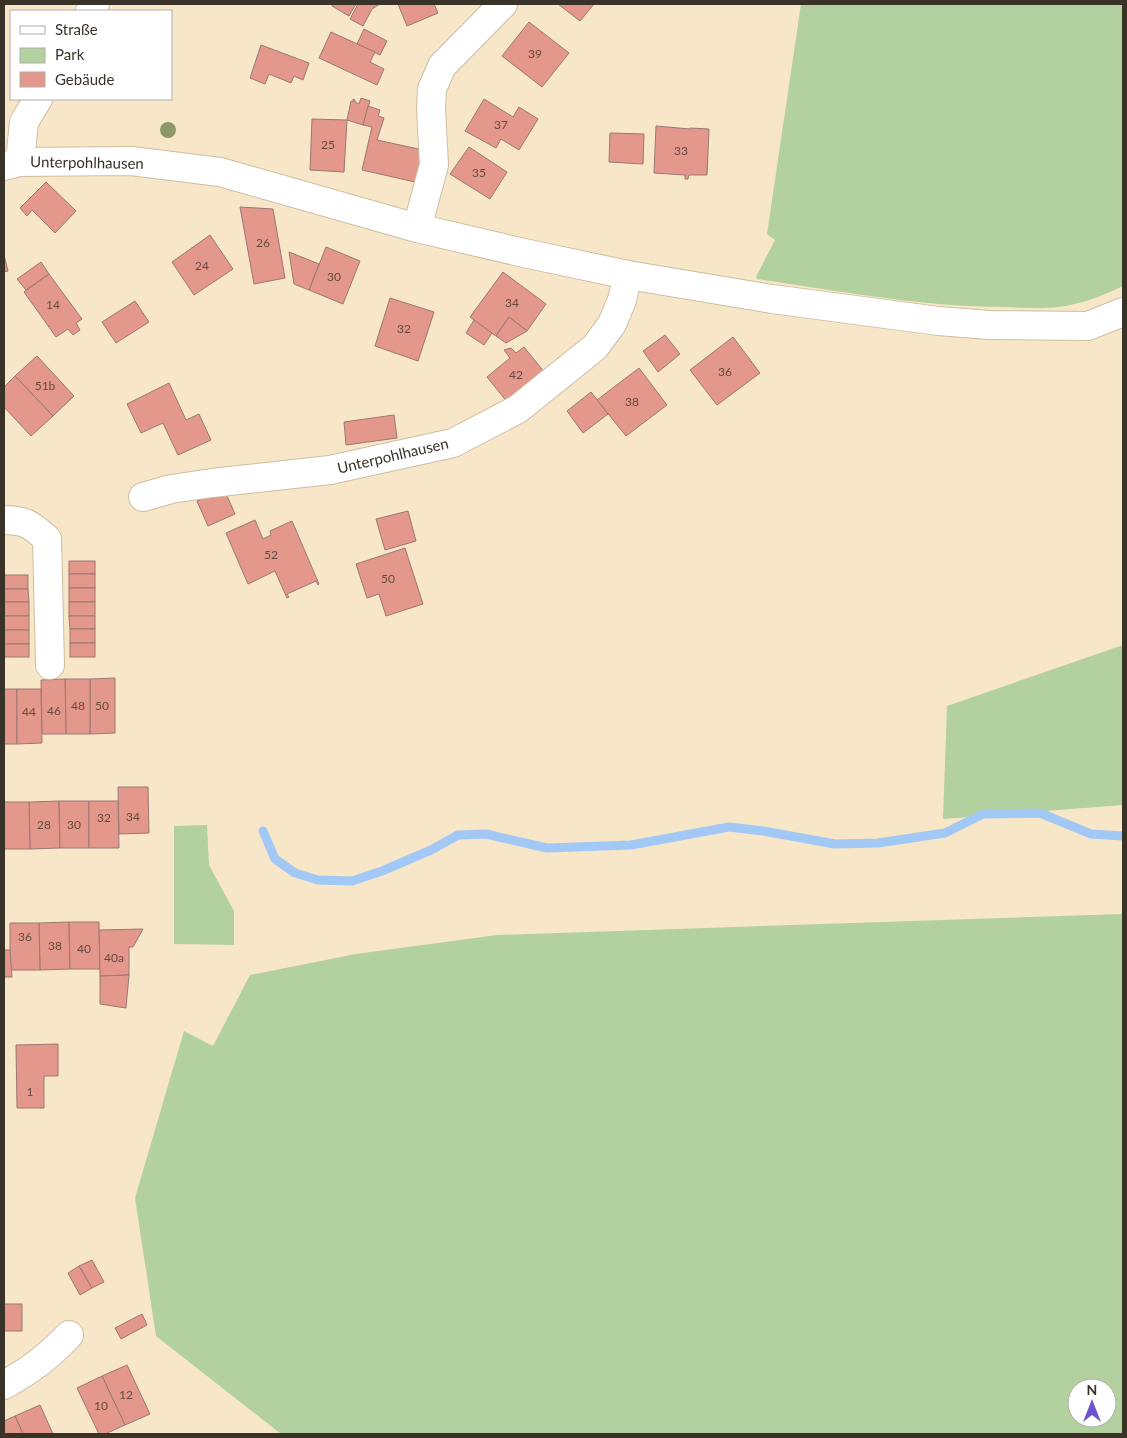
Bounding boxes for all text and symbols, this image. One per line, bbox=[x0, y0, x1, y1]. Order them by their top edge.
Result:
legend bbox=[10, 10, 172, 100]
text: Straße bbox=[55, 20, 98, 38]
text: Park bbox=[55, 45, 85, 63]
house number: 39 bbox=[528, 46, 542, 61]
text: Gebäude bbox=[55, 70, 114, 88]
house number: 37 bbox=[494, 117, 508, 132]
house number: 25 bbox=[321, 137, 335, 152]
house number: 33 bbox=[674, 143, 688, 158]
street label: Unterpohlhausen bbox=[30, 152, 144, 172]
house number: 35 bbox=[472, 165, 486, 180]
house number: 26 bbox=[256, 235, 270, 250]
house number: 24 bbox=[195, 258, 209, 273]
house number: 30 bbox=[327, 269, 341, 284]
house number: 34 bbox=[505, 295, 519, 310]
house number: 14 bbox=[46, 297, 60, 312]
house number: 32 bbox=[397, 321, 411, 336]
house number: 36 bbox=[718, 364, 732, 379]
house number: 42 bbox=[509, 367, 523, 382]
house number: 51b bbox=[35, 378, 56, 393]
house number: 38 bbox=[625, 394, 639, 409]
street label: Unterpohlhausen bbox=[335, 433, 450, 477]
house number: 52 bbox=[264, 547, 278, 562]
house number: 50 bbox=[381, 571, 395, 586]
house number: 48 bbox=[71, 698, 85, 713]
house number: 50 bbox=[95, 698, 109, 713]
house number: 46 bbox=[47, 703, 61, 718]
house number: 44 bbox=[22, 704, 36, 719]
house number: 34 bbox=[126, 809, 140, 824]
house number: 32 bbox=[97, 810, 111, 825]
house number: 28 bbox=[37, 817, 51, 832]
house number: 30 bbox=[67, 817, 81, 832]
house number: 36 bbox=[18, 929, 32, 944]
house number: 38 bbox=[48, 938, 62, 953]
house number: 40 bbox=[77, 941, 91, 956]
house number: 40a bbox=[104, 950, 124, 965]
house number: 1 bbox=[27, 1084, 34, 1099]
north arrow bbox=[1067, 1378, 1117, 1428]
text: N bbox=[1087, 1381, 1097, 1398]
house number: 12 bbox=[119, 1387, 133, 1402]
house number: 10 bbox=[94, 1398, 108, 1413]

